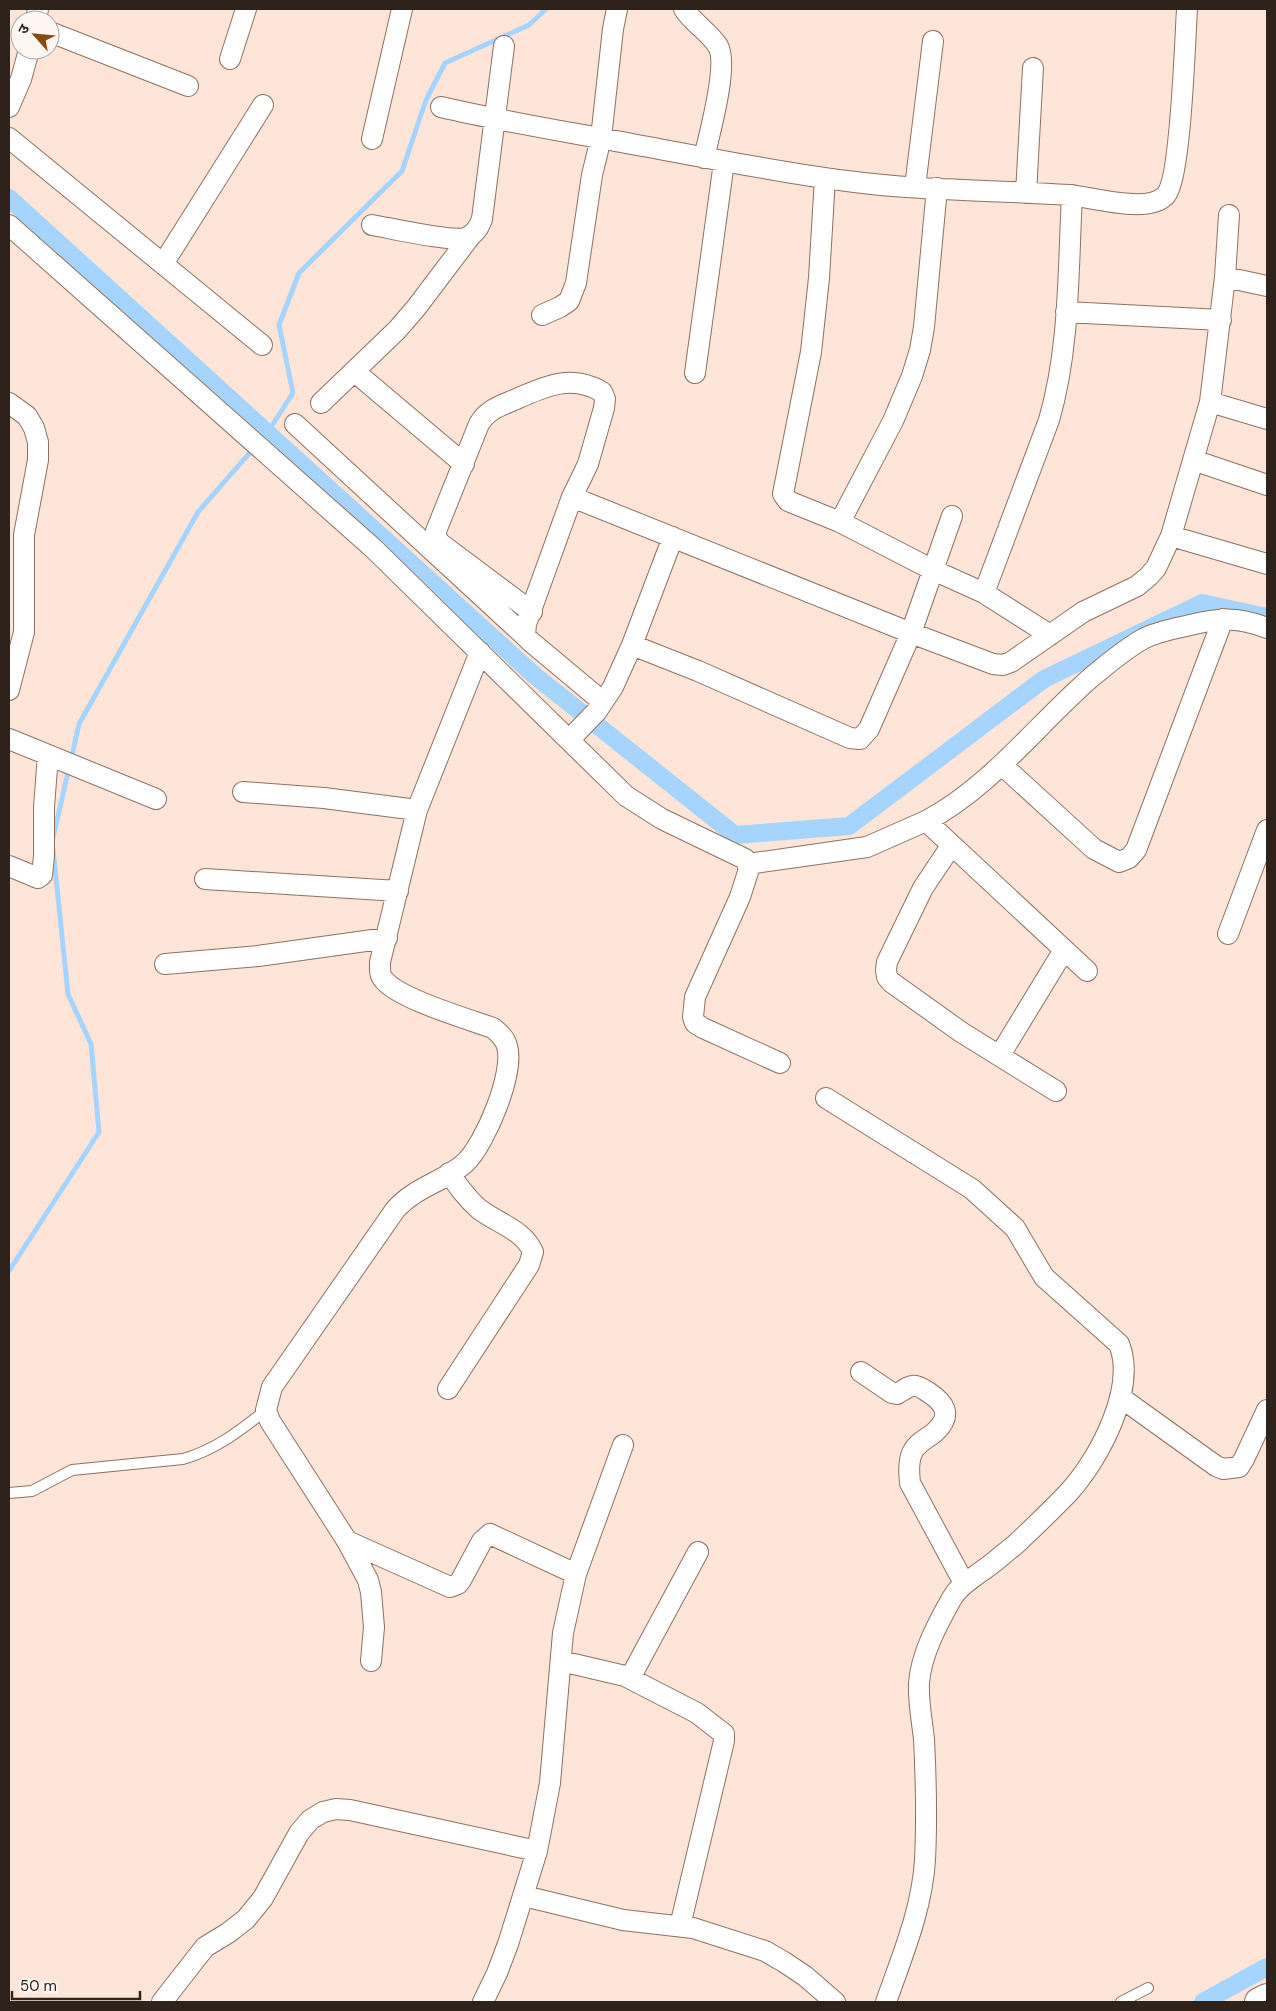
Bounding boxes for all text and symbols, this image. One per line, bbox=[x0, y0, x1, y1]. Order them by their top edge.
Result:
north arrow bbox=[10, 10, 60, 60]
text: उ bbox=[14, 21, 34, 37]
scale bar bbox=[12, 1968, 140, 2000]
text: 50 m bbox=[20, 1976, 57, 1996]

